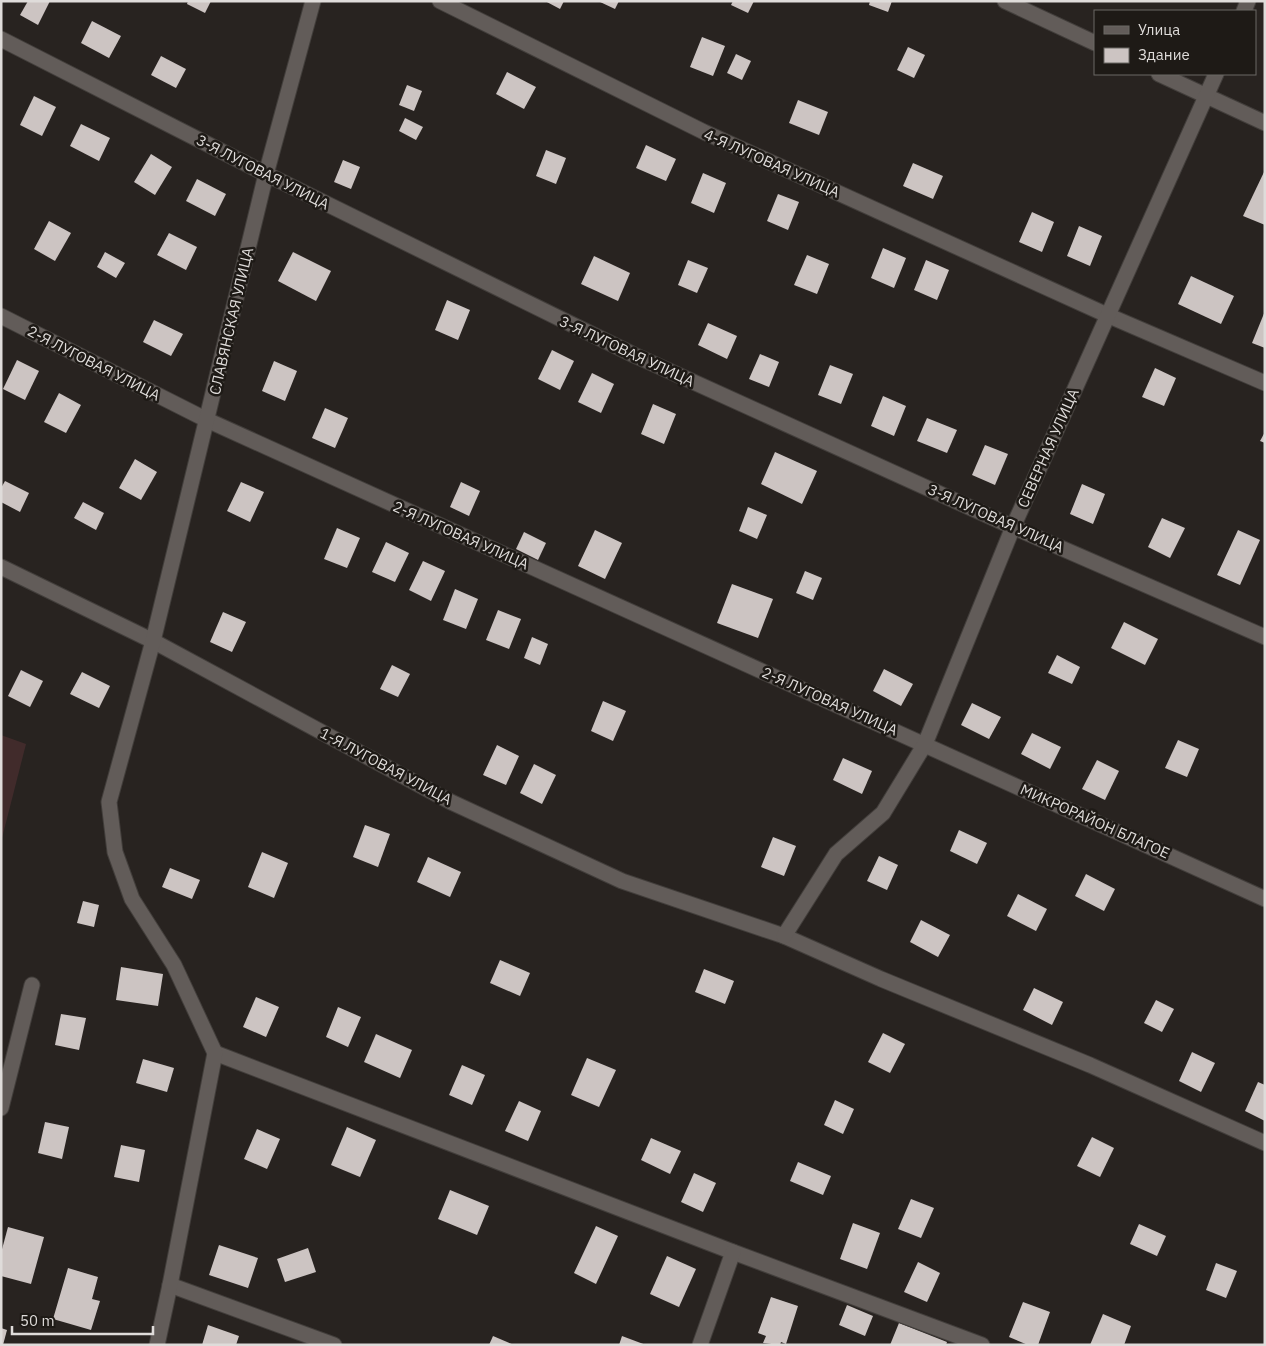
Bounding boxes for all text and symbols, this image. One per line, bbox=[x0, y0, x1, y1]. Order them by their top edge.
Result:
legend bbox=[1094, 10, 1256, 75]
text: Улица bbox=[1138, 20, 1180, 39]
text: Здание bbox=[1138, 45, 1190, 64]
street label: 4-Я ЛУГОВАЯ УЛИЦА bbox=[701, 124, 843, 202]
street label: 3-Я ЛУГОВАЯ УЛИЦА bbox=[193, 130, 333, 214]
street label: СЛАВЯНСКАЯ УЛИЦА bbox=[205, 245, 257, 397]
street label: 3-Я ЛУГОВАЯ УЛИЦА bbox=[557, 311, 698, 391]
street label: 2-Я ЛУГОВАЯ УЛИЦА bbox=[24, 321, 164, 405]
street label: СЕВЕРНАЯ УЛИЦА bbox=[1013, 385, 1083, 511]
street label: 3-Я ЛУГОВАЯ УЛИЦА bbox=[925, 479, 1067, 557]
street label: 2-Я ЛУГОВАЯ УЛИЦА bbox=[390, 496, 532, 574]
street label: 2-Я ЛУГОВАЯ УЛИЦА bbox=[759, 662, 901, 740]
street label: 1-Я ЛУГОВАЯ УЛИЦА bbox=[317, 723, 456, 809]
street label: МИКРОРАЙОН БЛАГОЕ bbox=[1017, 779, 1173, 863]
scale bar bbox=[12, 1304, 154, 1336]
text: 50 m bbox=[20, 1311, 55, 1330]

